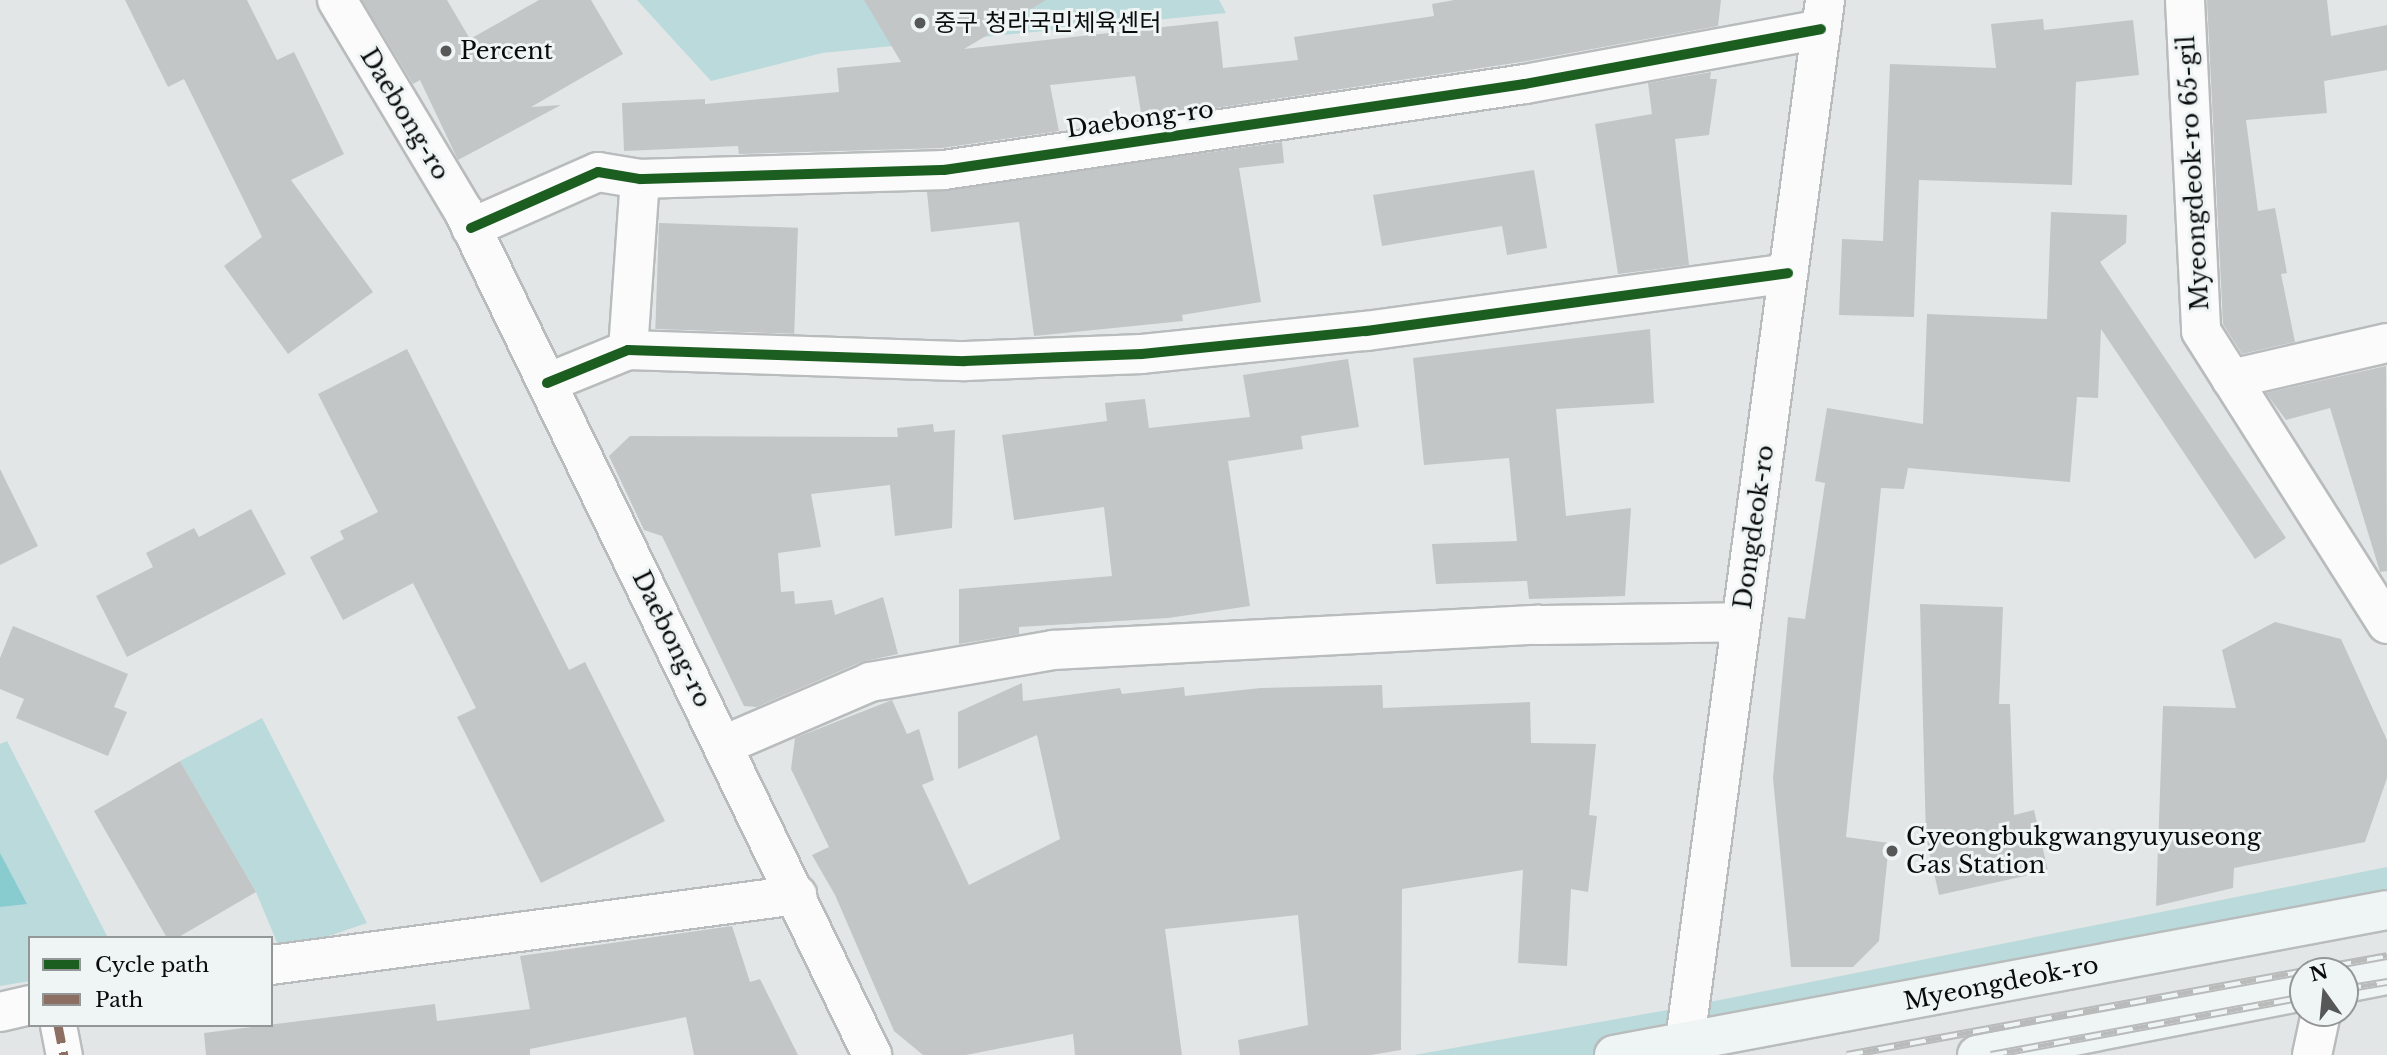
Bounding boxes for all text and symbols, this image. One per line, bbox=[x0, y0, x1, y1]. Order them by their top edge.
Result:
place label: 중구 청라국민체육센터 bbox=[934, 9, 1162, 37]
marker: 중구 청라국민체육센터 bbox=[912, 15, 928, 31]
street label: Myeongdeok-ro 65-gil bbox=[2171, 35, 2215, 311]
place label: Percent bbox=[460, 37, 553, 65]
street label: Daebong-ro bbox=[354, 43, 456, 185]
marker: Percent bbox=[438, 43, 454, 59]
street label: Daebong-ro bbox=[1065, 94, 1215, 144]
street label: Dongdeok-ro bbox=[1728, 443, 1780, 611]
street label: Daebong-ro bbox=[627, 566, 717, 712]
place label: Gyeongbukgwangyuyuseong Gas Station bbox=[1906, 823, 2261, 879]
marker: Gyeongbukgwangyuyuseong Gas Station bbox=[1884, 843, 1900, 859]
legend bbox=[28, 936, 273, 1027]
street label: Myeongdeok-ro bbox=[1901, 950, 2101, 1016]
text: Cycle path bbox=[95, 952, 209, 978]
north arrow bbox=[2289, 957, 2359, 1027]
text: N bbox=[2307, 960, 2331, 987]
text: Path bbox=[95, 987, 143, 1013]

